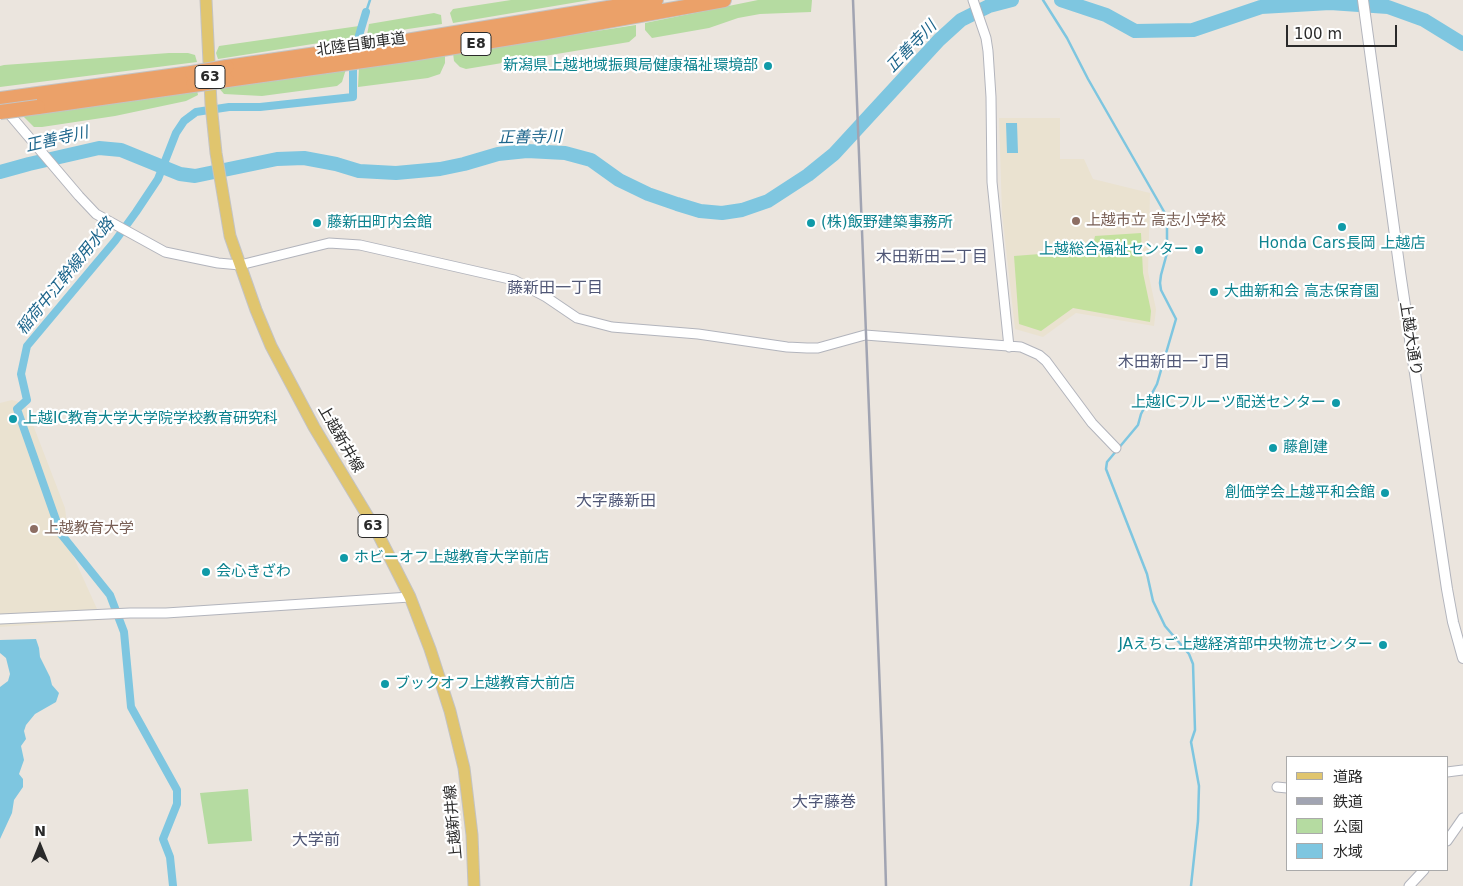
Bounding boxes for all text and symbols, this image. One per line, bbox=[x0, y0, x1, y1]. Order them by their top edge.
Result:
scale bar bbox=[1288, 15, 1399, 47]
water label: 正善寺川 bbox=[883, 17, 941, 77]
text: 100 m bbox=[1294, 25, 1342, 43]
street label: 北陸自動車道 bbox=[315, 30, 407, 60]
road number: E8 bbox=[461, 33, 491, 56]
place label: 新潟県上越地域振興局健康福祉環境部 bbox=[503, 57, 758, 75]
marker: 新潟県上越地域振興局健康福祉環境部 bbox=[762, 60, 774, 72]
road number: 63 bbox=[195, 66, 225, 88]
water label: 正善寺川 bbox=[24, 123, 90, 157]
water label: 正善寺川 bbox=[498, 128, 562, 148]
place label: 上越市立 高志小学校 bbox=[1086, 212, 1226, 230]
place label: 藤新田町内会館 bbox=[327, 214, 432, 232]
place label: (株)飯野建築事務所 bbox=[821, 214, 953, 232]
water label: 稲荷中江幹線用水路 bbox=[13, 215, 119, 339]
marker: 上越市立 高志小学校 bbox=[1070, 215, 1082, 227]
marker: 藤新田町内会館 bbox=[311, 217, 323, 229]
marker: (株)飯野建築事務所 bbox=[805, 217, 817, 229]
marker: Honda Cars長岡 上越店 bbox=[1336, 221, 1348, 233]
place label: Honda Cars長岡 上越店 bbox=[1259, 235, 1425, 253]
place label: 上越総合福祉センター bbox=[1039, 241, 1189, 259]
marker: 上越総合福祉センター bbox=[1193, 244, 1205, 256]
district label: 木田新田二丁目 bbox=[876, 248, 988, 268]
district label: 藤新田一丁目 bbox=[507, 279, 603, 299]
place label: 大曲新和会 高志保育園 bbox=[1224, 283, 1379, 301]
marker: 大曲新和会 高志保育園 bbox=[1208, 286, 1220, 298]
street label: 上越大通り bbox=[1395, 301, 1425, 377]
district label: 木田新田一丁目 bbox=[1118, 353, 1230, 373]
place label: 上越ICフルーツ配送センター bbox=[1131, 394, 1326, 412]
marker: 上越ICフルーツ配送センター bbox=[1330, 397, 1342, 409]
street label: 上越新井線 bbox=[313, 402, 367, 476]
place label: 上越IC教育大学大学院学校教育研究科 bbox=[23, 410, 278, 428]
marker: 上越IC教育大学大学院学校教育研究科 bbox=[7, 413, 19, 425]
place label: 藤創建 bbox=[1283, 439, 1328, 457]
marker: 藤創建 bbox=[1267, 442, 1279, 454]
place label: 創価学会上越平和会館 bbox=[1225, 484, 1375, 502]
marker: 創価学会上越平和会館 bbox=[1379, 487, 1391, 499]
district label: 大字藤新田 bbox=[576, 492, 656, 512]
road number: 63 bbox=[358, 514, 388, 538]
place label: 上越教育大学 bbox=[44, 520, 134, 538]
marker: 上越教育大学 bbox=[28, 523, 40, 535]
place label: ホビーオフ上越教育大学前店 bbox=[354, 549, 549, 567]
marker: ホビーオフ上越教育大学前店 bbox=[338, 552, 350, 564]
place label: 会心きざわ bbox=[216, 563, 291, 581]
marker: 会心きざわ bbox=[200, 566, 212, 578]
place label: JAえちご上越経済部中央物流センター bbox=[1119, 636, 1373, 654]
marker: JAえちご上越経済部中央物流センター bbox=[1377, 639, 1389, 651]
place label: ブックオフ上越教育大前店 bbox=[395, 675, 575, 693]
marker: ブックオフ上越教育大前店 bbox=[379, 678, 391, 690]
legend bbox=[1286, 756, 1448, 871]
text: 道路 bbox=[1333, 768, 1363, 786]
street label: 上越新井線 bbox=[442, 784, 466, 860]
district label: 大字藤巻 bbox=[792, 793, 856, 813]
text: 鉄道 bbox=[1333, 793, 1363, 811]
text: 公園 bbox=[1333, 818, 1363, 836]
north arrow bbox=[15, 821, 65, 871]
text: N bbox=[34, 823, 46, 839]
district label: 大学前 bbox=[292, 831, 340, 851]
text: 水域 bbox=[1333, 843, 1363, 861]

